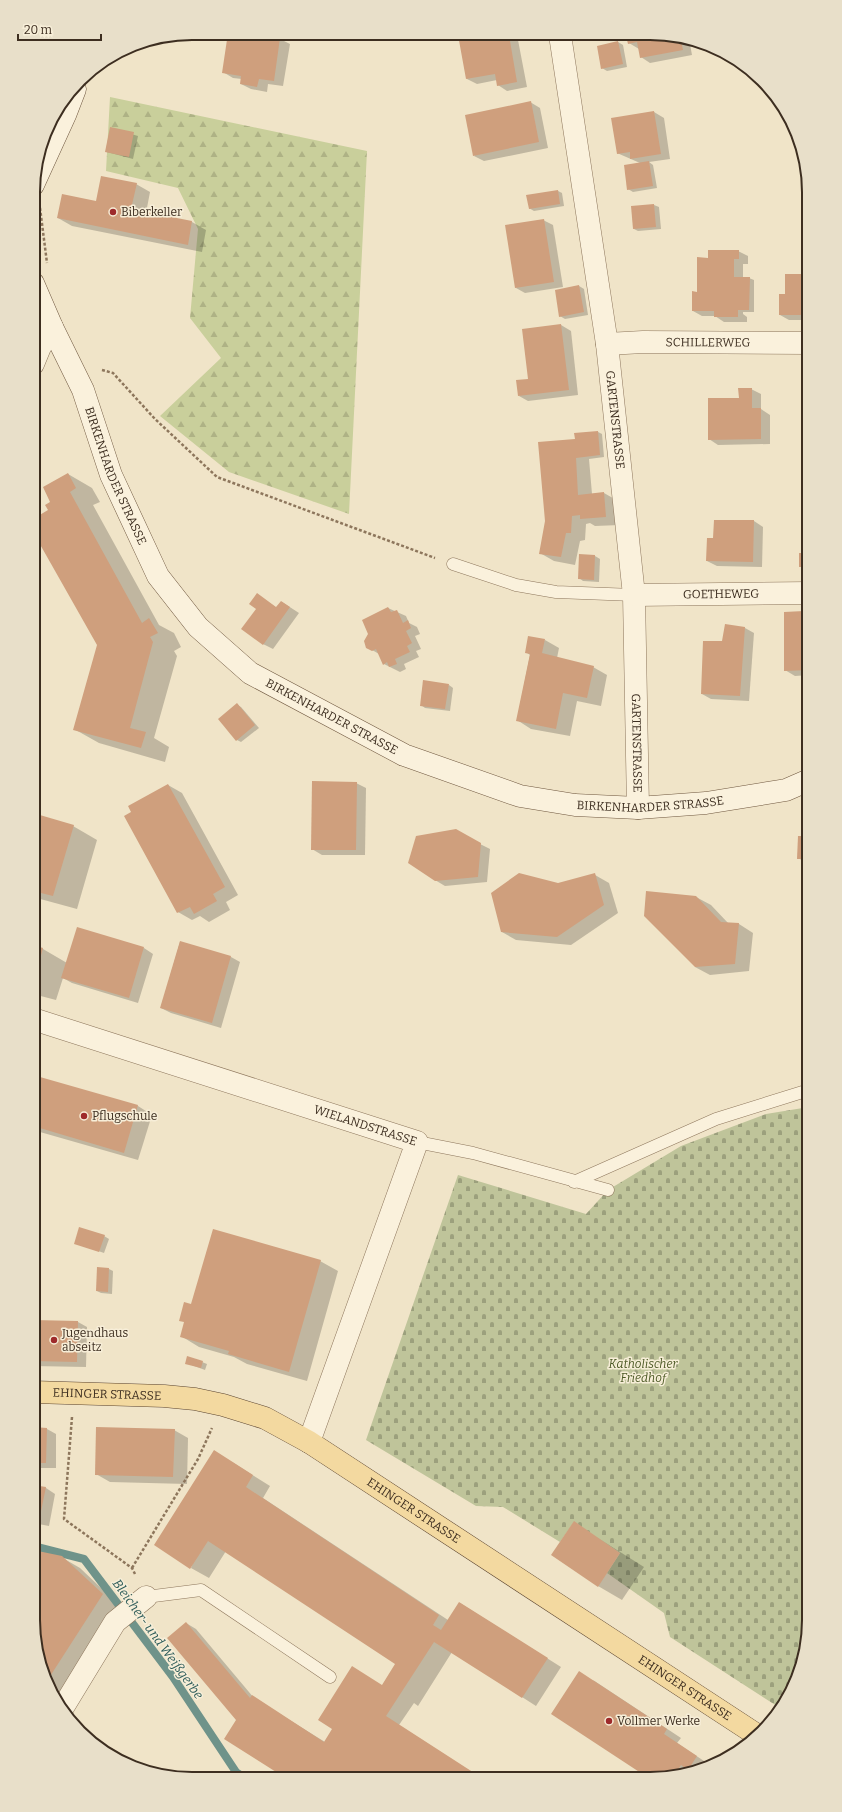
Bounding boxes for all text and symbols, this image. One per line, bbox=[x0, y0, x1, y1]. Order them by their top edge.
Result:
scale bar bbox=[18, 16, 101, 42]
text: 20 m bbox=[24, 23, 53, 37]
place label: Biberkeller bbox=[121, 205, 183, 219]
marker: Biberkeller bbox=[108, 207, 118, 217]
street label: SCHILLERWEG bbox=[665, 335, 751, 350]
street label: GARTENSTRASSE bbox=[603, 370, 627, 470]
street label: BIRKENHARDER STRASSE bbox=[82, 405, 149, 547]
street label: GOETHEWEG bbox=[683, 587, 759, 601]
street label: BIRKENHARDER STRASSE bbox=[263, 676, 400, 757]
street label: GARTENSTRASSE bbox=[629, 693, 645, 793]
street label: BIRKENHARDER STRASSE bbox=[576, 793, 725, 815]
street label: WIELANDSTRASSE bbox=[312, 1102, 419, 1149]
place label: Pflugschule bbox=[92, 1109, 157, 1123]
marker: Pflugschule bbox=[79, 1111, 89, 1121]
place label: Jugendhaus abseitz bbox=[61, 1326, 129, 1354]
marker: Jugendhaus abseitz bbox=[49, 1335, 59, 1345]
park label: Katholischer Friedhof bbox=[609, 1357, 679, 1385]
street label: EHINGER STRASSE bbox=[52, 1386, 161, 1403]
street label: EHINGER STRASSE bbox=[364, 1475, 463, 1546]
water label: Bleicher- und Weißgerbe bbox=[109, 1576, 207, 1702]
street label: EHINGER STRASSE bbox=[636, 1652, 734, 1723]
place label: Vollmer Werke bbox=[617, 1714, 700, 1728]
marker: Vollmer Werke bbox=[604, 1716, 614, 1726]

